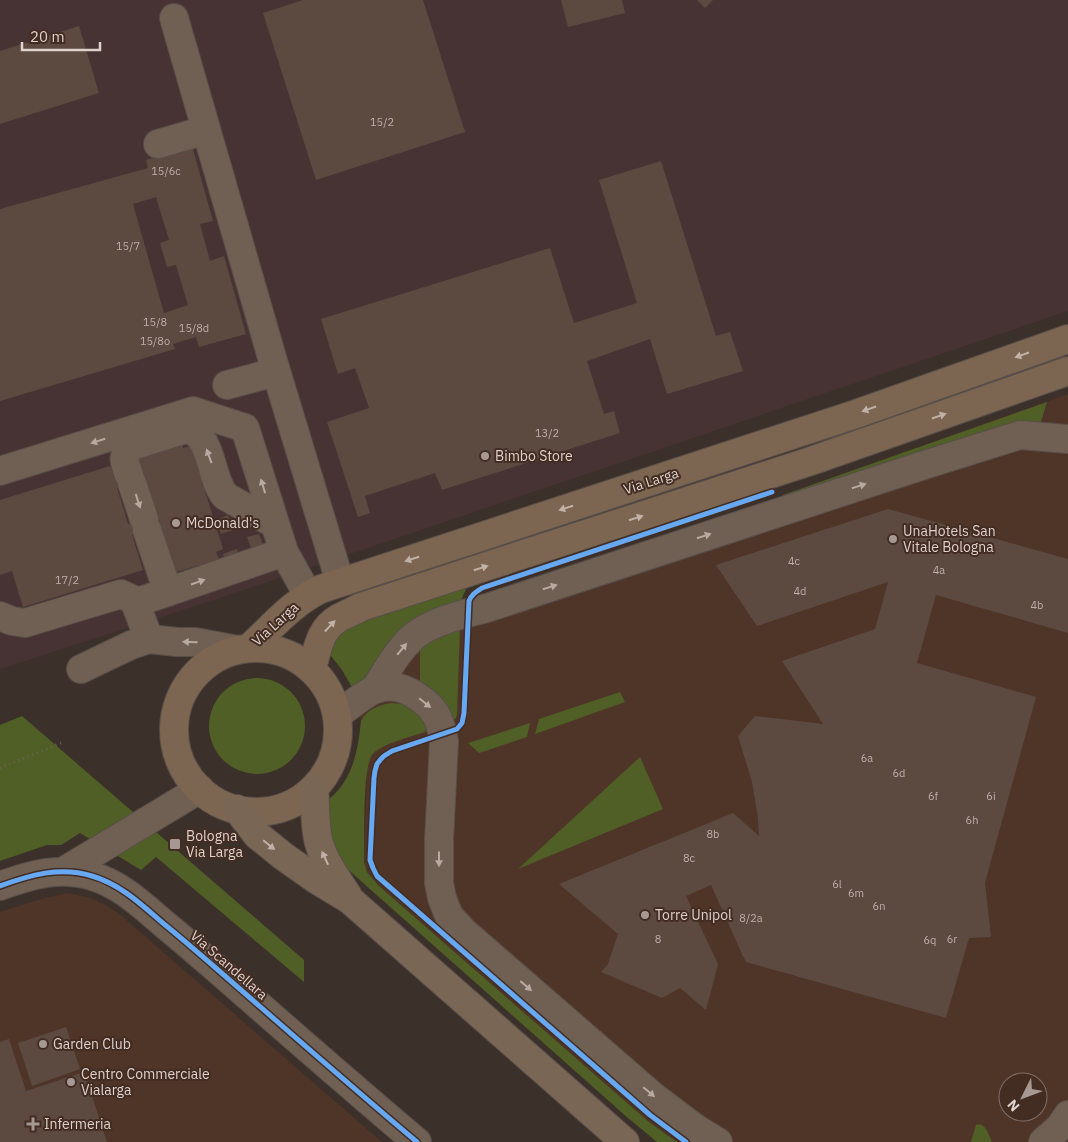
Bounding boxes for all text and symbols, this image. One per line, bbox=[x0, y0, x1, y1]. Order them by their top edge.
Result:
scale bar bbox=[22, 20, 100, 52]
text: 20 m bbox=[30, 27, 65, 46]
house number: 15/2 bbox=[370, 115, 394, 129]
house number: 15/6c bbox=[151, 164, 181, 178]
house number: 15/7 bbox=[116, 239, 140, 253]
house number: 15/8 bbox=[143, 315, 167, 329]
house number: 15/8d bbox=[179, 321, 209, 335]
house number: 15/8o bbox=[140, 334, 170, 348]
one-way arrow bbox=[1014, 351, 1029, 359]
one-way arrow bbox=[861, 406, 876, 413]
one-way arrow bbox=[932, 412, 947, 419]
house number: 13/2 bbox=[535, 426, 559, 440]
one-way arrow bbox=[90, 437, 105, 445]
place label: Bimbo Store bbox=[495, 447, 573, 465]
one-way arrow bbox=[204, 448, 212, 463]
marker: Bimbo Store bbox=[479, 450, 491, 462]
street label: Via Larga bbox=[621, 463, 681, 498]
one-way arrow bbox=[259, 478, 266, 493]
one-way arrow bbox=[852, 482, 867, 490]
one-way arrow bbox=[135, 494, 142, 509]
one-way arrow bbox=[558, 505, 573, 513]
place label: McDonald's bbox=[186, 514, 259, 532]
one-way arrow bbox=[628, 514, 643, 521]
marker: McDonald's bbox=[170, 517, 182, 529]
place label: UnaHotels San Vitale Bologna bbox=[903, 522, 996, 556]
one-way arrow bbox=[697, 532, 712, 540]
marker: UnaHotels San Vitale Bologna bbox=[887, 533, 899, 545]
house number: 4c bbox=[788, 554, 801, 568]
one-way arrow bbox=[404, 555, 419, 563]
house number: 4a bbox=[933, 563, 945, 577]
one-way arrow bbox=[474, 564, 489, 572]
house number: 17/2 bbox=[55, 573, 79, 587]
one-way arrow bbox=[191, 577, 206, 585]
one-way arrow bbox=[543, 583, 558, 591]
house number: 4d bbox=[794, 584, 806, 598]
street label: Via Larga bbox=[248, 598, 303, 650]
house number: 4b bbox=[1031, 598, 1043, 612]
one-way arrow bbox=[324, 620, 336, 632]
one-way arrow bbox=[181, 638, 197, 646]
one-way arrow bbox=[397, 643, 408, 656]
one-way arrow bbox=[419, 698, 432, 709]
house number: 6a bbox=[861, 751, 873, 765]
house number: 6d bbox=[893, 766, 905, 780]
house number: 6f bbox=[928, 789, 939, 803]
house number: 6i bbox=[986, 789, 996, 803]
house number: 6h bbox=[966, 813, 978, 827]
place label: Bologna Via Larga bbox=[186, 827, 243, 861]
house number: 8b bbox=[707, 827, 719, 841]
marker: Bologna Via Larga bbox=[168, 837, 182, 851]
one-way arrow bbox=[262, 840, 275, 851]
one-way arrow bbox=[321, 850, 329, 865]
house number: 8c bbox=[683, 851, 696, 865]
one-way arrow bbox=[435, 852, 443, 868]
house number: 6l bbox=[832, 877, 842, 891]
house number: 6m bbox=[848, 886, 864, 900]
house number: 6n bbox=[873, 899, 885, 913]
place label: Torre Unipol bbox=[655, 906, 732, 924]
marker: Torre Unipol bbox=[639, 909, 651, 921]
house number: 8/2a bbox=[739, 911, 763, 925]
street label: Via Scandellara bbox=[187, 926, 272, 1004]
house number: 8 bbox=[655, 932, 661, 946]
house number: 6r bbox=[947, 932, 957, 946]
house number: 6q bbox=[924, 933, 936, 947]
one-way arrow bbox=[520, 980, 532, 991]
place label: Garden Club bbox=[53, 1035, 131, 1053]
marker: Garden Club bbox=[37, 1038, 49, 1050]
place label: Centro Commerciale Vialarga bbox=[81, 1065, 210, 1099]
north arrow bbox=[998, 1072, 1048, 1122]
marker: Centro Commerciale Vialarga bbox=[65, 1076, 77, 1088]
one-way arrow bbox=[642, 1087, 655, 1098]
text: N bbox=[1003, 1096, 1023, 1115]
place label: Infermeria bbox=[44, 1115, 111, 1133]
marker: Infermeria bbox=[26, 1117, 40, 1131]

